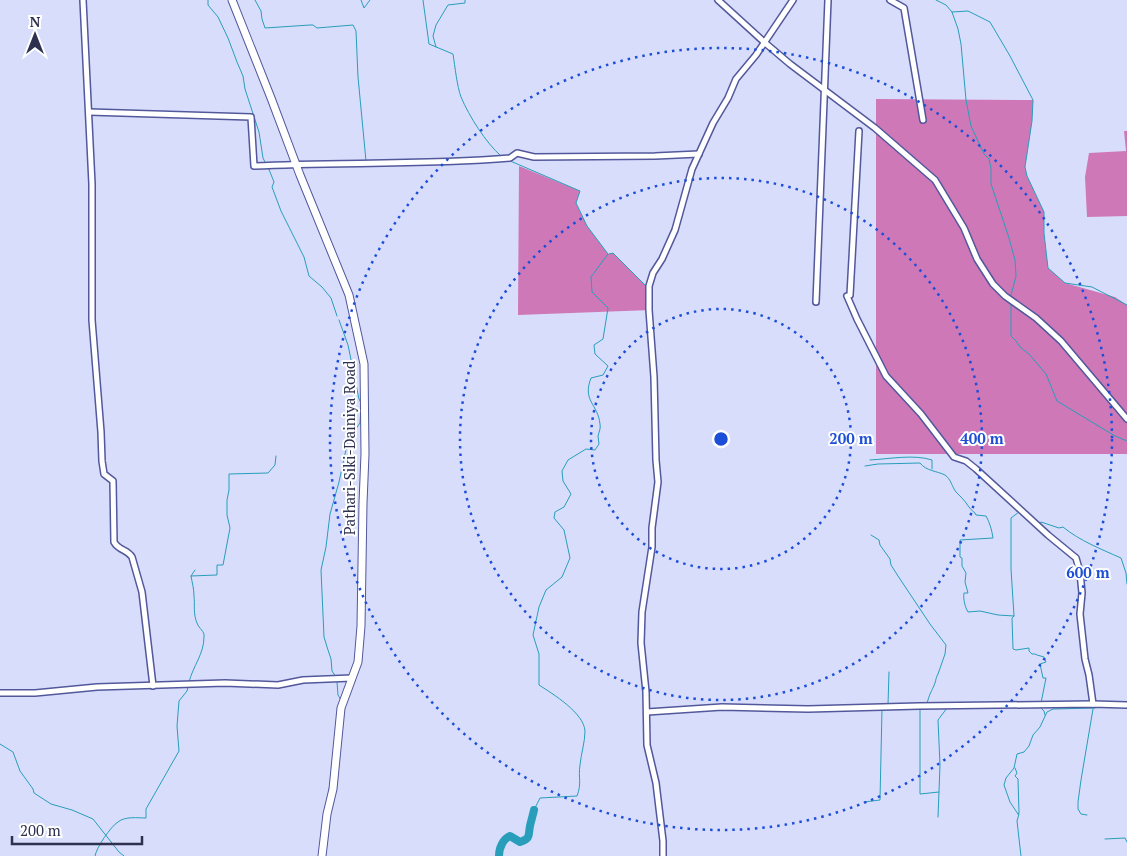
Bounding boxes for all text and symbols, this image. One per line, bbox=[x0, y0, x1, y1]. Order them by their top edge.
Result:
north arrow bbox=[10, 10, 60, 60]
text: N bbox=[30, 12, 41, 31]
street label: Pathari-Siki-Dainiya Road bbox=[339, 361, 359, 535]
text: 200 m bbox=[829, 428, 873, 448]
text: 400 m bbox=[960, 428, 1004, 448]
centre of rings bbox=[712, 430, 730, 448]
text: 600 m bbox=[1066, 562, 1110, 582]
scale bar bbox=[12, 814, 142, 846]
text: 200 m bbox=[20, 820, 61, 840]

